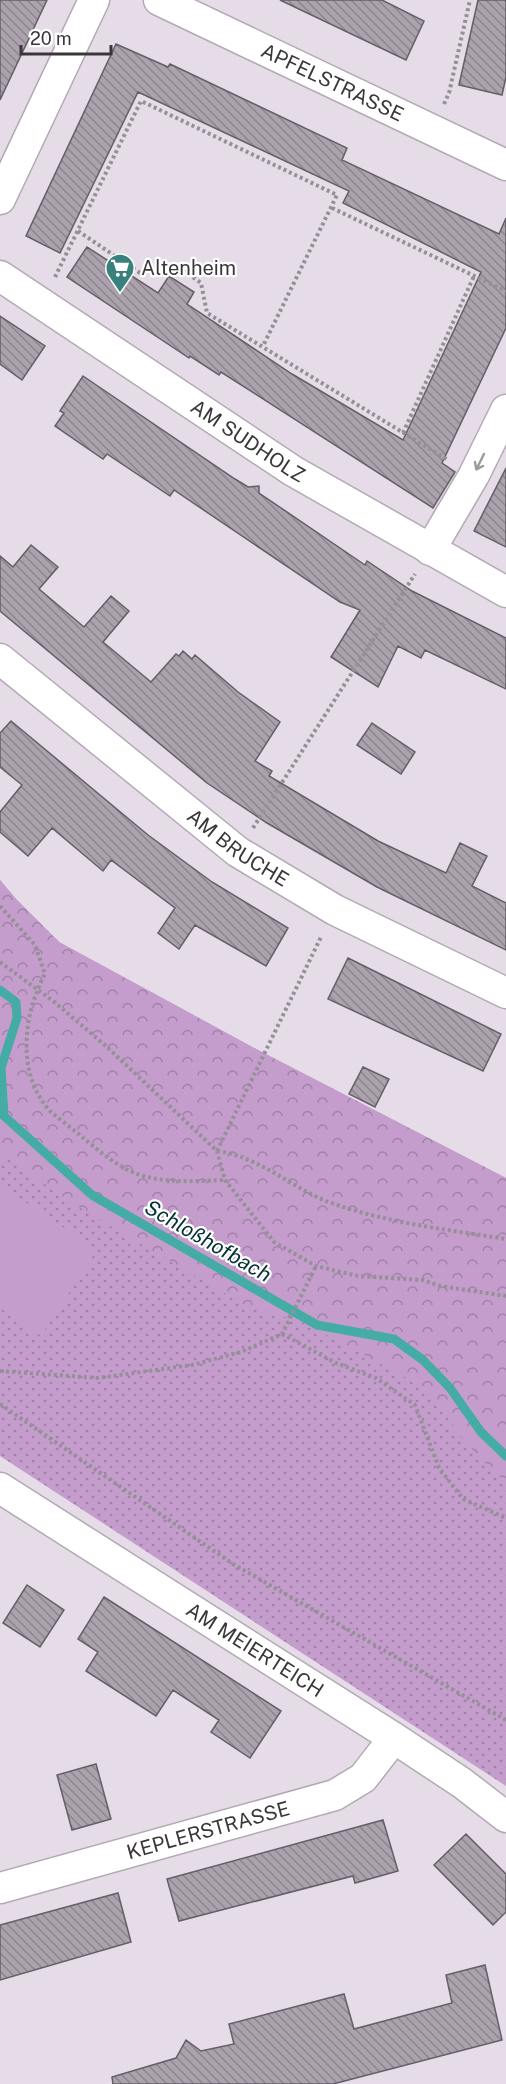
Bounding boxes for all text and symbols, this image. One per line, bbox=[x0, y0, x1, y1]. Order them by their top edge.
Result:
scale bar bbox=[21, 18, 111, 56]
text: 20 m bbox=[30, 28, 72, 49]
street label: APFELSTRASSE bbox=[257, 38, 408, 127]
supermarket icon: Altenheim bbox=[104, 252, 136, 294]
place label: Altenheim bbox=[141, 256, 236, 280]
street label: AM SUDHOLZ bbox=[186, 394, 310, 487]
one-way arrow bbox=[474, 453, 486, 471]
street label: AM BRUCHE bbox=[182, 804, 293, 892]
water label: Schloßhofbach bbox=[141, 1194, 276, 1287]
street label: AM MEIERTEICH bbox=[182, 1597, 328, 1702]
street label: KEPLERSTRASSE bbox=[124, 1796, 292, 1864]

